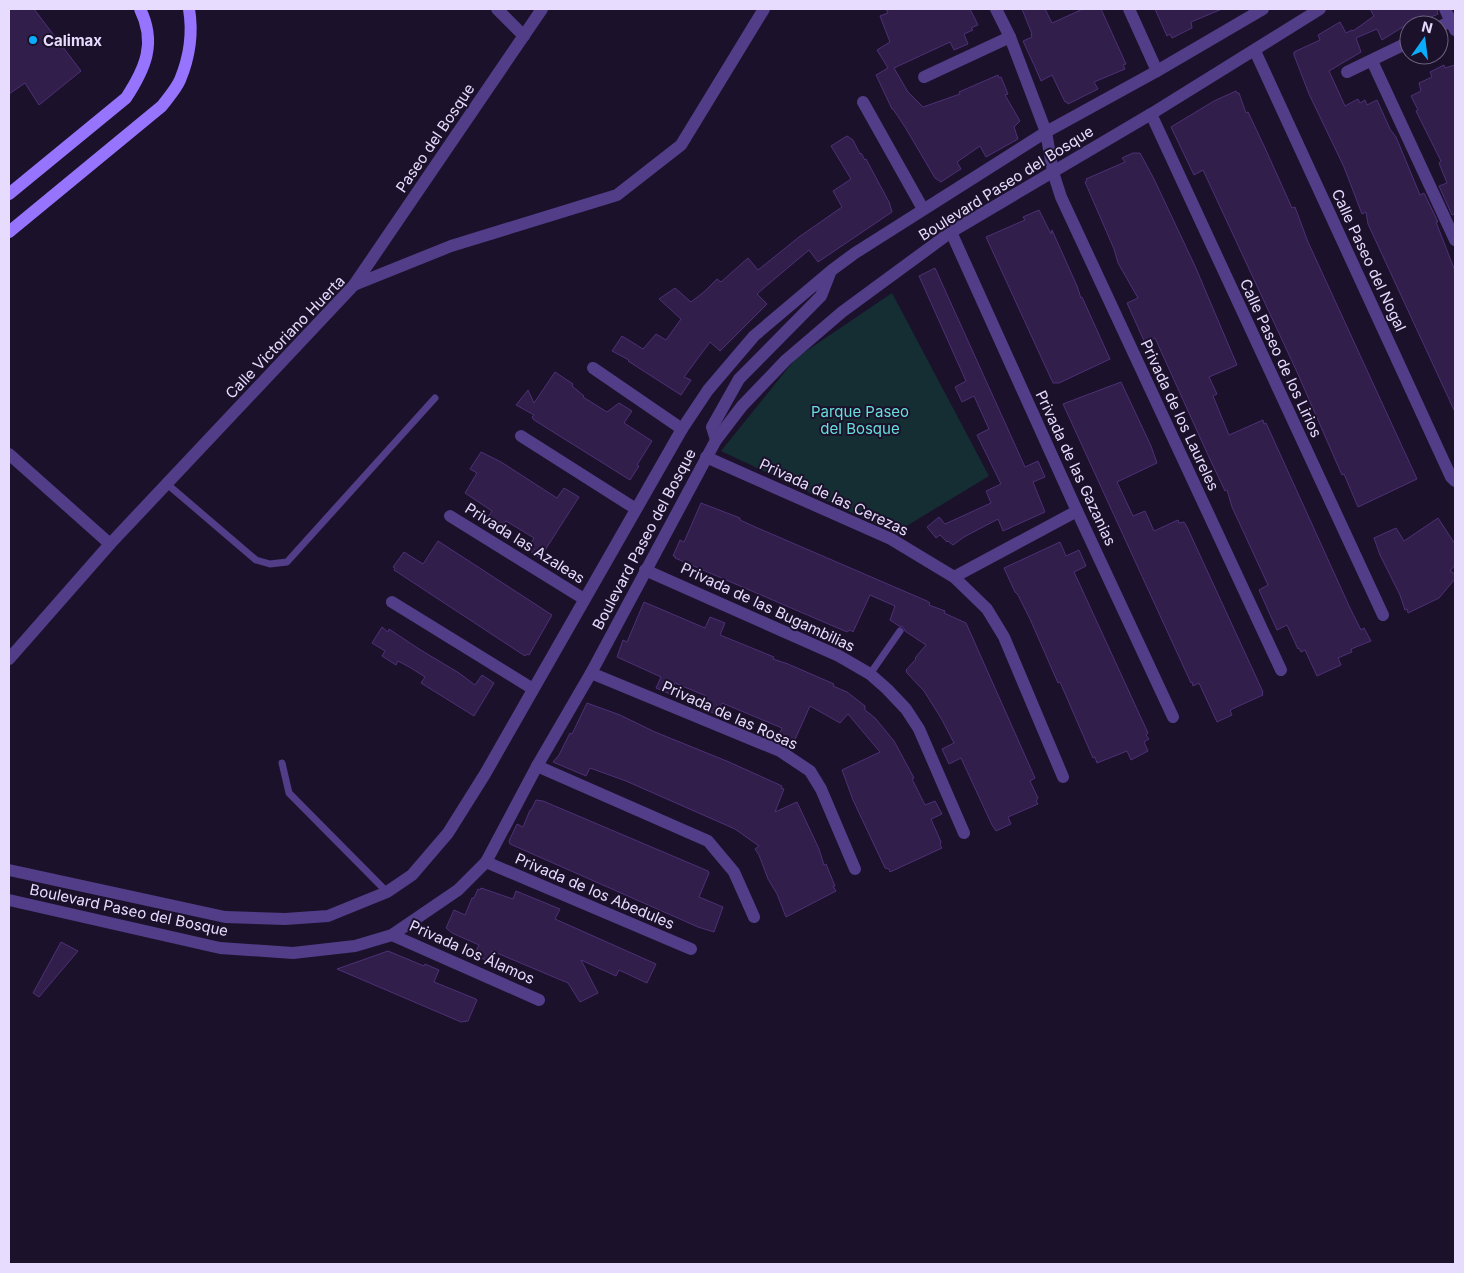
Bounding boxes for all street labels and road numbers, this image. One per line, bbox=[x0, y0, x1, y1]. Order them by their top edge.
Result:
street label: Paseo del Bosque bbox=[392, 80, 478, 196]
street label: Boulevard Paseo del Bosque bbox=[915, 121, 1097, 245]
street label: Calle Paseo del Nogal bbox=[1328, 186, 1410, 334]
street label: Calle Victoriano Huerta bbox=[221, 271, 349, 403]
street label: Calle Paseo de los Lirios bbox=[1236, 276, 1326, 440]
street label: Privada de los Laureles bbox=[1137, 336, 1223, 494]
street label: Privada de las Gazanias bbox=[1032, 387, 1120, 549]
street label: Boulevard Paseo del Bosque bbox=[588, 445, 700, 633]
street label: Privada de las Cerezas bbox=[756, 454, 912, 540]
street label: Privada las Azaleas bbox=[462, 498, 589, 588]
street label: Privada de las Bugambilias bbox=[678, 558, 858, 656]
street label: Privada de las Rosas bbox=[659, 676, 801, 754]
street label: Privada de los Abedules bbox=[512, 849, 678, 933]
street label: Boulevard Paseo del Bosque bbox=[28, 880, 230, 940]
street label: Privada los Álamos bbox=[407, 916, 538, 988]

